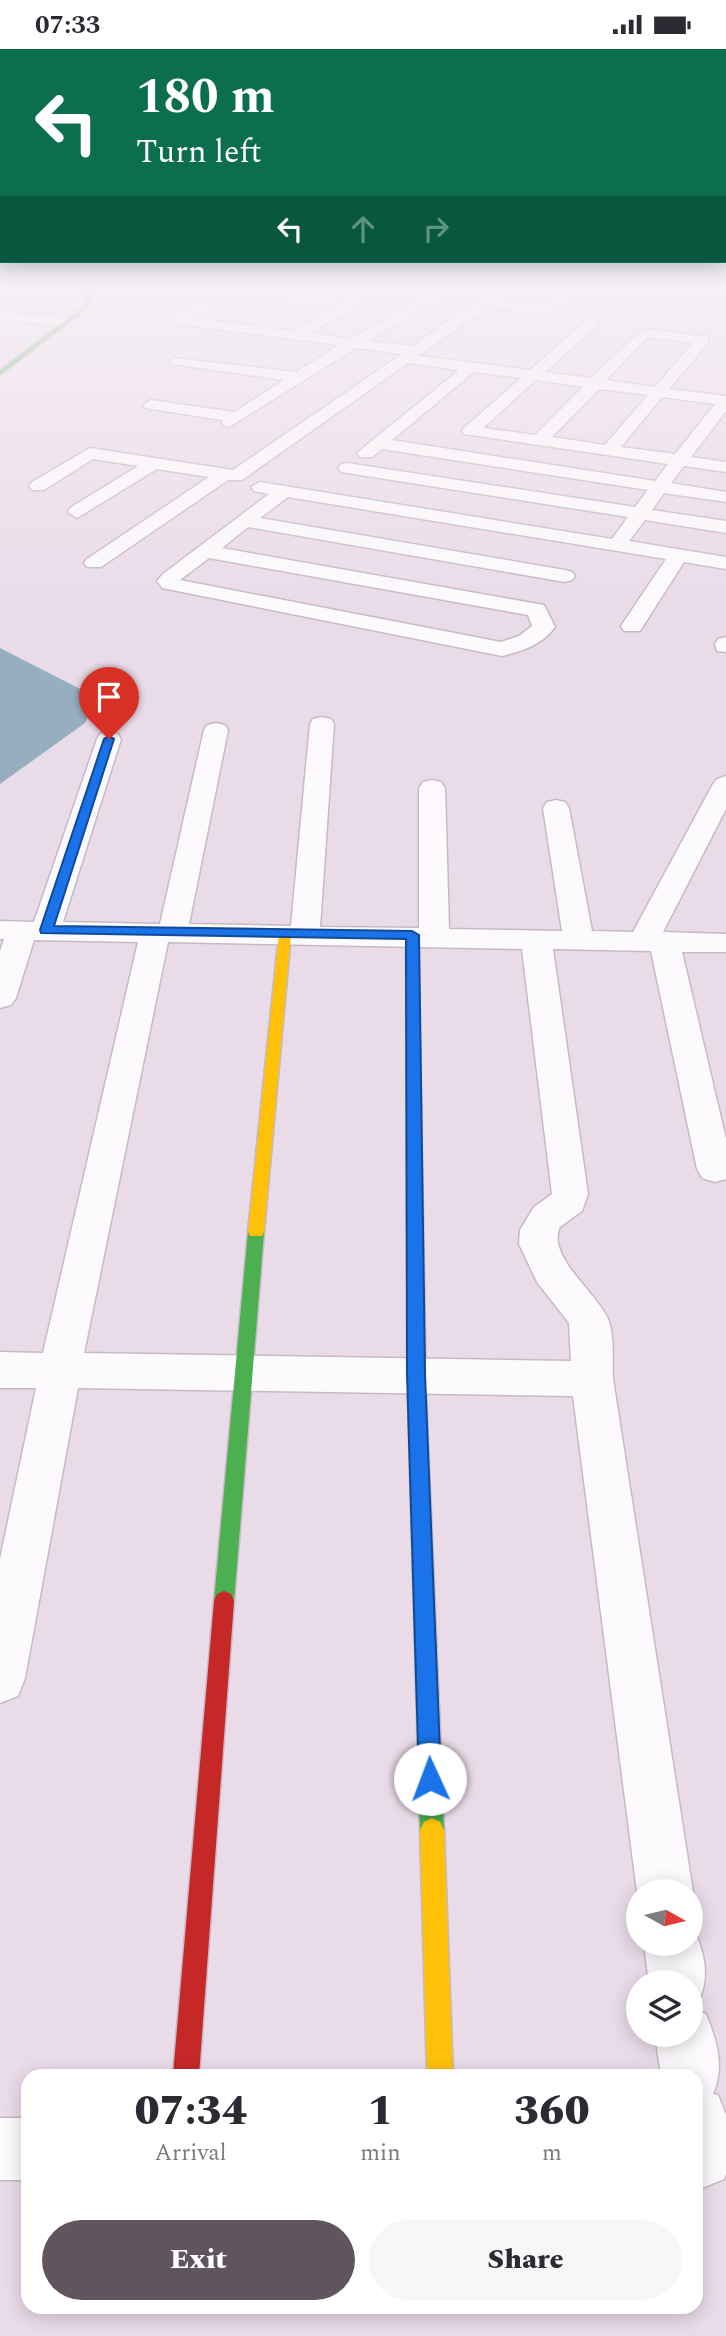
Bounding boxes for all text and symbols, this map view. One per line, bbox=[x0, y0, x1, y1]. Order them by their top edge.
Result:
text: 07:33 bbox=[35, 5, 100, 45]
text: 180 m bbox=[136, 60, 275, 135]
icon: left bbox=[21, 77, 112, 168]
text: Turn left bbox=[136, 128, 262, 177]
icon: left bbox=[271, 210, 309, 248]
icon: ahead bbox=[344, 210, 382, 248]
icon: right bbox=[417, 210, 455, 248]
pin bbox=[79, 667, 139, 739]
icon: arrive bbox=[90, 678, 128, 716]
position arrow bbox=[393, 1742, 467, 1816]
north arrow bbox=[626, 1879, 704, 1957]
map controls bbox=[626, 1879, 703, 2047]
button: layers bbox=[626, 1970, 703, 2047]
text: 07:34 bbox=[134, 2080, 247, 2143]
text: 1 bbox=[368, 2080, 393, 2143]
text: 360 bbox=[514, 2080, 590, 2143]
text: Arrival bbox=[155, 2136, 227, 2171]
text: min bbox=[360, 2136, 401, 2171]
text: m bbox=[542, 2136, 562, 2171]
button: Exit bbox=[42, 2220, 355, 2300]
button: Share bbox=[369, 2220, 682, 2300]

